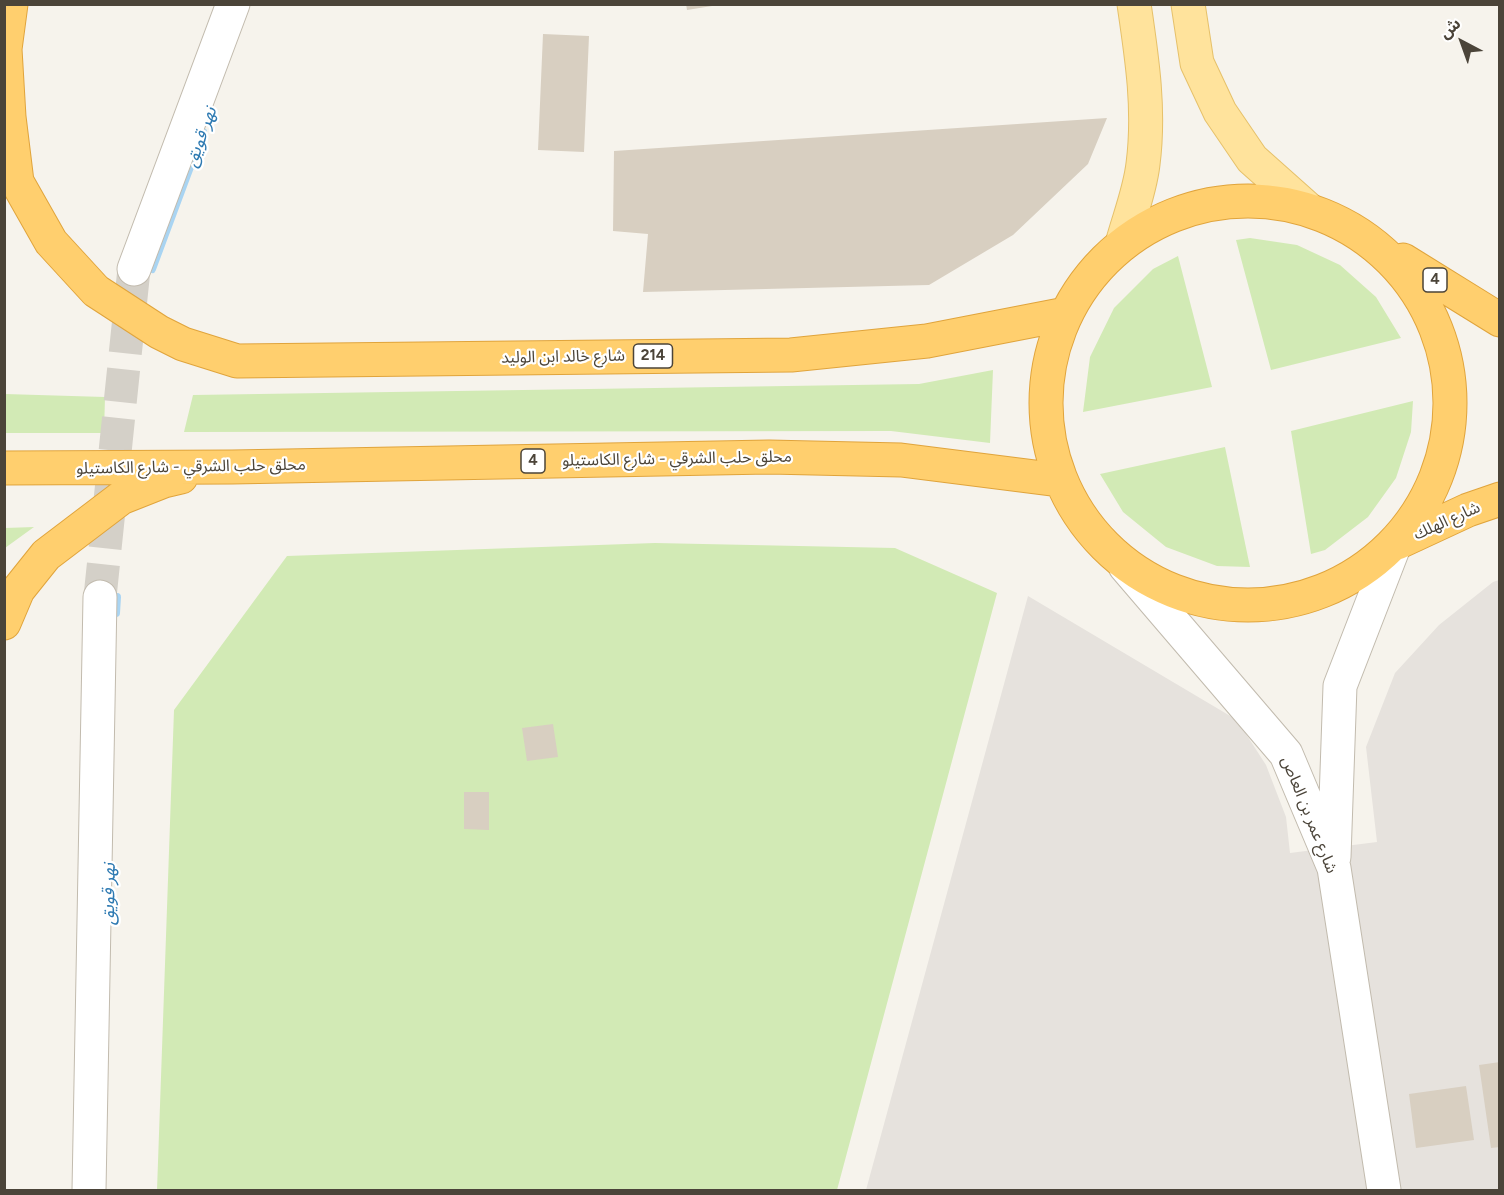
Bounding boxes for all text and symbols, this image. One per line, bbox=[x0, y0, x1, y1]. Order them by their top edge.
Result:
north arrow bbox=[1432, 12, 1492, 72]
text: ش bbox=[1435, 14, 1464, 42]
water label: نهر قويق bbox=[180, 104, 222, 170]
road number: 4 bbox=[1423, 268, 1447, 292]
road number: 214 bbox=[634, 344, 672, 368]
street label: شارع خالد ابن الوليد bbox=[501, 346, 625, 368]
street label: محلق حلب الشرقي - شارع الكاستيلو bbox=[562, 447, 792, 471]
road number: 4 bbox=[521, 449, 545, 473]
street label: محلق حلب الشرقي - شارع الكاستيلو bbox=[76, 455, 306, 479]
street label: شارع الهلك bbox=[1411, 498, 1483, 544]
street label: شارع عمر بن العاص bbox=[1277, 754, 1341, 876]
water label: نهر قويق bbox=[98, 863, 120, 925]

